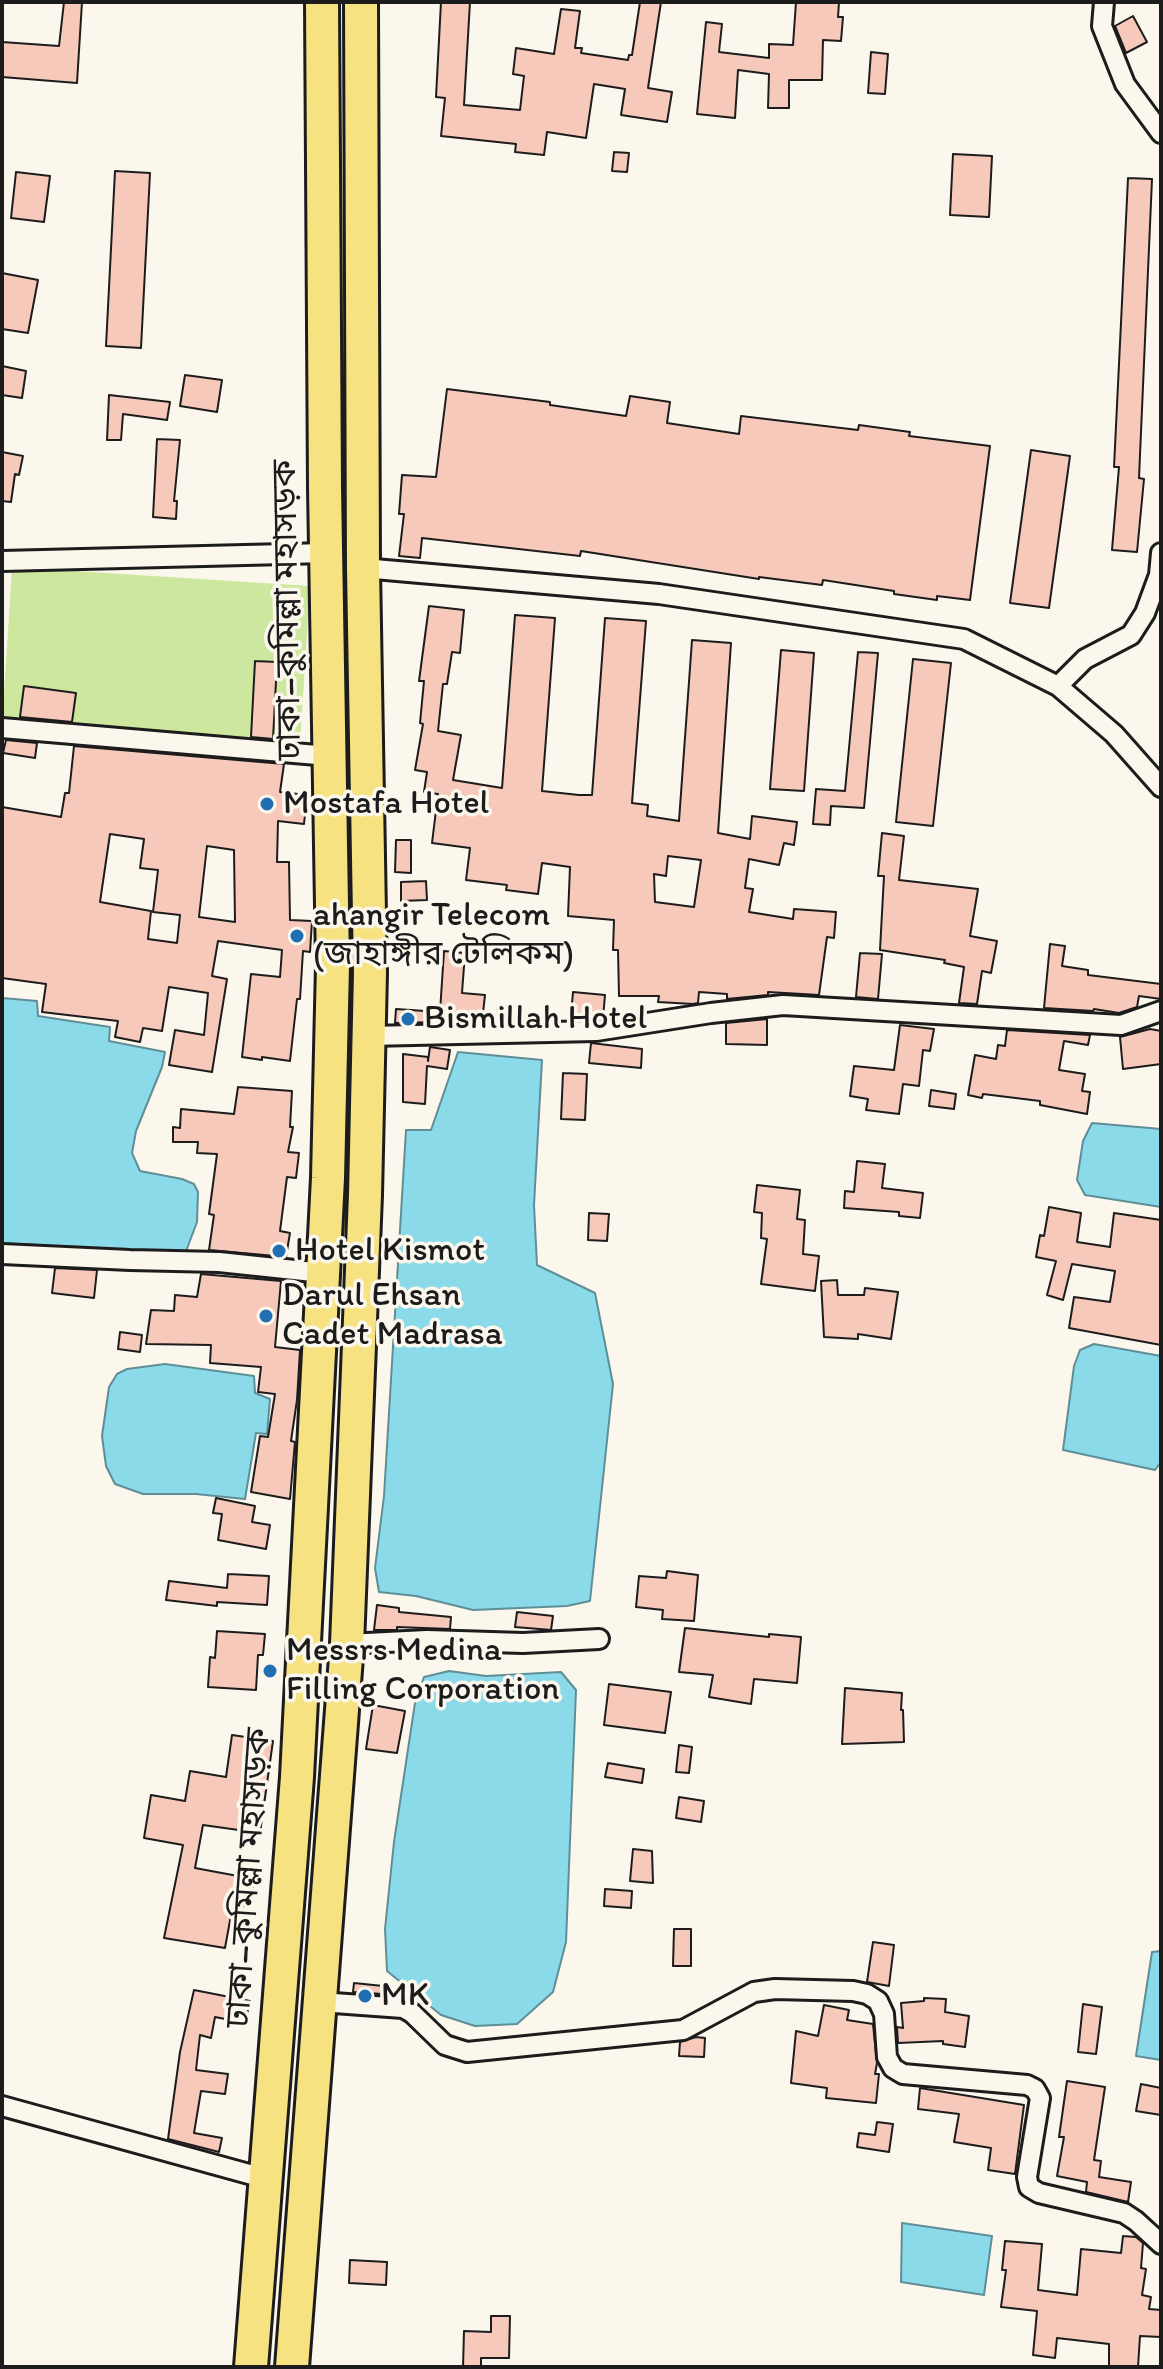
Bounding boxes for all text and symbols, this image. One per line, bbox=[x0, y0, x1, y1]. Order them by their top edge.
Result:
street label: ঢাকা–কুমিল্লা মহাসড়ক bbox=[266, 459, 312, 761]
place label: Mostafa Hotel bbox=[283, 784, 489, 824]
marker: Mostafa Hotel bbox=[258, 795, 276, 813]
place label: ahangir Telecom (জাহাঙ্গীর টেলিকম) bbox=[313, 896, 574, 976]
marker: ahangir Telecom (জাহাঙ্গীর টেলিকম) bbox=[288, 927, 306, 945]
place label: Bismillah Hotel bbox=[424, 999, 647, 1039]
marker: Bismillah Hotel bbox=[399, 1010, 417, 1028]
place label: Hotel Kismot bbox=[295, 1231, 485, 1271]
marker: Hotel Kismot bbox=[270, 1242, 288, 1260]
place label: Darul Ehsan Cadet Madrasa bbox=[282, 1276, 503, 1356]
marker: Darul Ehsan Cadet Madrasa bbox=[257, 1307, 275, 1325]
place label: Messrs Medina Filling Corporation bbox=[286, 1631, 559, 1710]
marker: Messrs Medina Filling Corporation bbox=[261, 1662, 279, 1680]
street label: ঢাকা–কুমিল্লা মহাসড়ক bbox=[219, 1727, 281, 2029]
place label: MK bbox=[381, 1976, 429, 2016]
marker: MK bbox=[356, 1987, 374, 2005]

